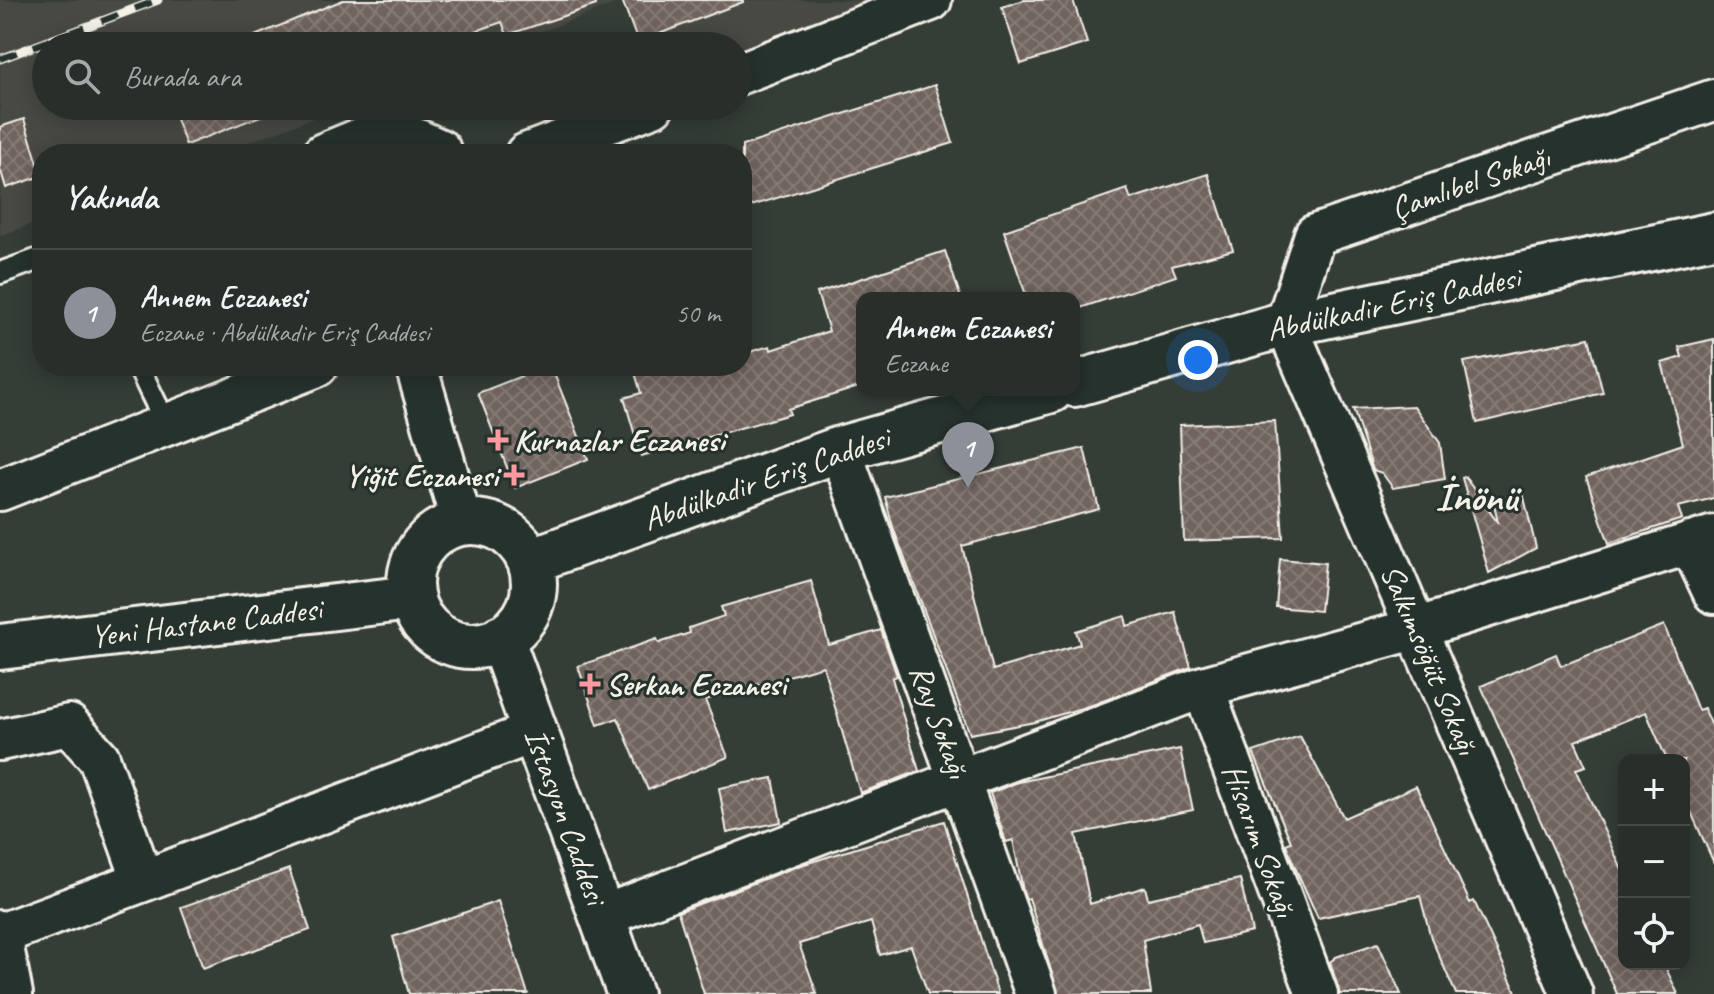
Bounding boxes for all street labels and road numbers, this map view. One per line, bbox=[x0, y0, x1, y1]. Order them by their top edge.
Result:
street label: Çamlıbel Sokağı bbox=[1385, 136, 1557, 229]
street label: Abdülkadir Eriş Caddesi bbox=[1263, 256, 1527, 350]
street label: Abdülkadir Eriş Caddesi bbox=[638, 416, 899, 540]
street label: Salkımsöğüt Sokağı bbox=[1371, 558, 1489, 762]
street label: Yeni Hastane Caddesi bbox=[88, 587, 328, 657]
street label: Ray Sokağı bbox=[900, 659, 980, 785]
street label: İstasyon Caddesi bbox=[515, 723, 618, 914]
street label: Hisarım Sokağı bbox=[1213, 758, 1307, 924]

